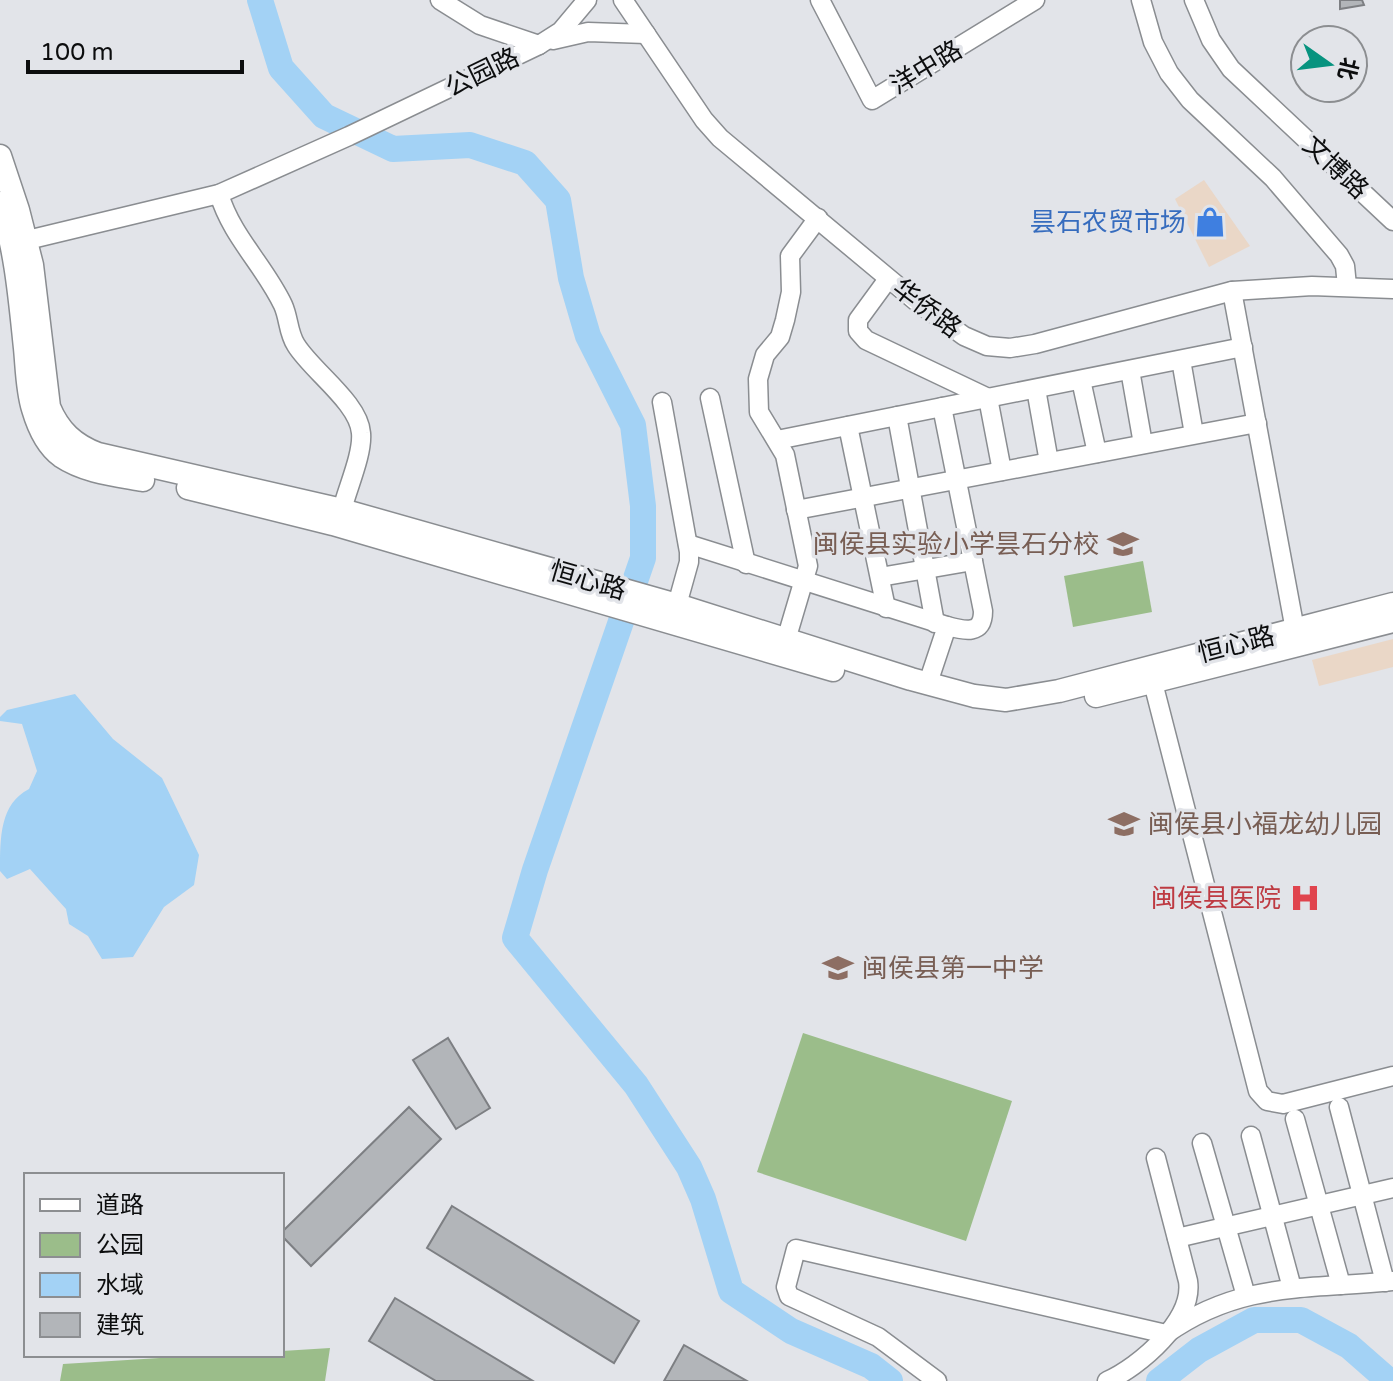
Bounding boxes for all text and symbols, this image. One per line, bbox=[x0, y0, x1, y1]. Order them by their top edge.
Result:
scale bar bbox=[28, 24, 242, 74]
north arrow bbox=[1289, 24, 1369, 104]
street label: 洋中路 bbox=[885, 34, 968, 101]
text: 100 m bbox=[40, 38, 114, 67]
street label: 公园路 bbox=[440, 41, 524, 103]
text: 北 bbox=[1332, 55, 1363, 82]
street label: 文博路 bbox=[1297, 129, 1375, 205]
shop icon: 昙石农贸市场 bbox=[1193, 205, 1227, 239]
place label: 昙石农贸市场 bbox=[1030, 207, 1186, 238]
street label: 华侨路 bbox=[886, 273, 967, 344]
school or university icon: 闽侯县实验小学昙石分校 bbox=[1106, 527, 1140, 561]
place label: 闽侯县实验小学昙石分校 bbox=[813, 529, 1099, 560]
street label: 恒心路 bbox=[546, 555, 630, 606]
street label: 恒心路 bbox=[1195, 620, 1278, 669]
school or university icon: 闽侯县小福龙幼儿园 bbox=[1107, 807, 1141, 841]
place label: 闽侯县小福龙幼儿园 bbox=[1148, 809, 1382, 840]
hospital icon: 闽侯县医院 bbox=[1288, 881, 1322, 915]
place label: 闽侯县医院 bbox=[1151, 883, 1281, 914]
school or university icon: 闽侯县第一中学 bbox=[821, 951, 855, 985]
place label: 闽侯县第一中学 bbox=[862, 953, 1044, 984]
legend bbox=[24, 1173, 284, 1357]
text: 道路 bbox=[96, 1191, 144, 1220]
text: 公园 bbox=[96, 1231, 144, 1260]
text: 水域 bbox=[96, 1271, 144, 1300]
text: 建筑 bbox=[96, 1311, 144, 1340]

